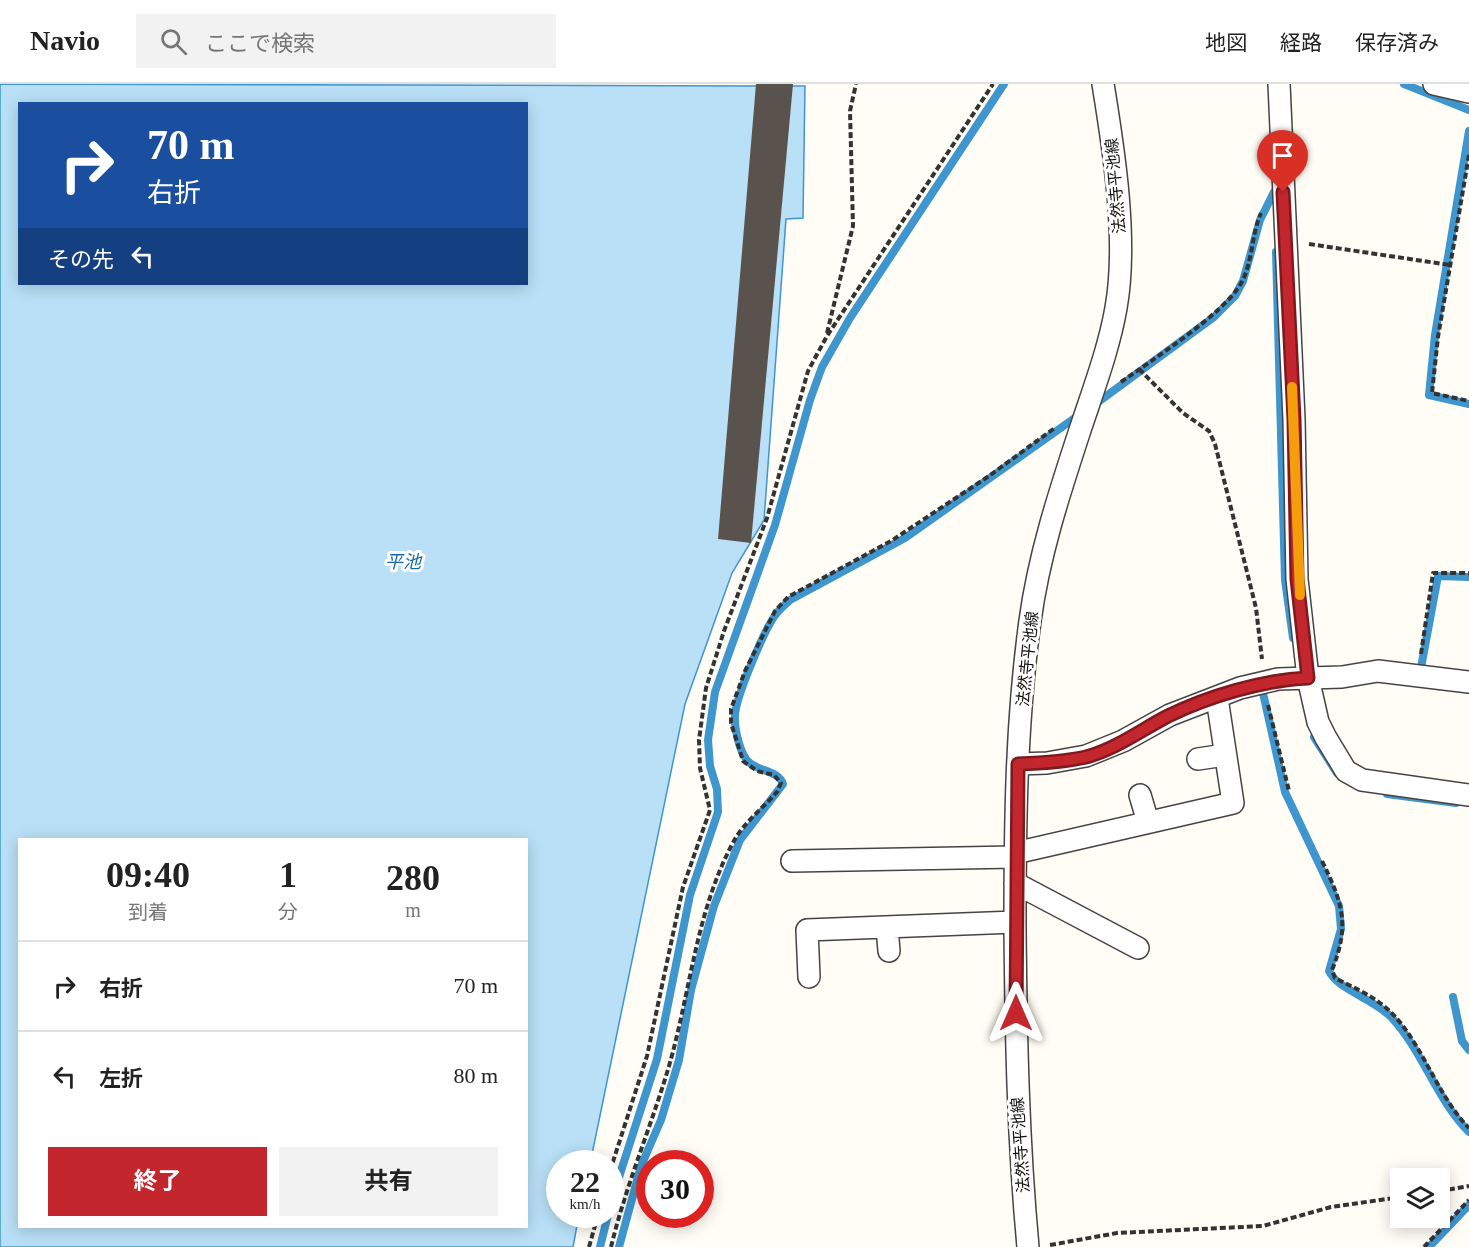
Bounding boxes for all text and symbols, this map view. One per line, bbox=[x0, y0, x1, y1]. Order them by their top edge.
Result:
search box bbox=[136, 14, 556, 68]
text: Navio bbox=[30, 25, 100, 56]
icon: search bbox=[157, 25, 190, 58]
text: ここで検索 bbox=[205, 31, 315, 56]
text: 地図 bbox=[1205, 31, 1247, 55]
text: 経路 bbox=[1280, 31, 1322, 55]
text: 保存済み bbox=[1355, 31, 1439, 55]
text: 70 m bbox=[147, 122, 235, 168]
icon: right bbox=[48, 126, 126, 204]
pin bbox=[1257, 130, 1308, 192]
street label: 法然寺平池線 bbox=[1103, 137, 1128, 235]
icon: arrive bbox=[1266, 139, 1299, 172]
text: 右折 bbox=[147, 178, 201, 208]
icon: left bbox=[126, 240, 159, 273]
text: その先 bbox=[48, 247, 114, 272]
water label: 平池 bbox=[385, 552, 423, 572]
street label: 法然寺平池線 bbox=[1014, 610, 1041, 708]
text: 09:40 bbox=[106, 855, 190, 895]
text: 1 bbox=[279, 855, 297, 895]
text: 280 bbox=[386, 858, 440, 898]
text: m bbox=[405, 899, 421, 921]
text: 到着 bbox=[128, 901, 168, 923]
text: 分 bbox=[278, 901, 298, 923]
icon: right bbox=[48, 970, 81, 1003]
text: 70 m bbox=[453, 973, 498, 998]
text: 右折 bbox=[99, 976, 143, 1001]
position arrow bbox=[984, 981, 1048, 1045]
icon: left bbox=[48, 1060, 81, 1093]
text: 80 m bbox=[453, 1063, 498, 1088]
text: 左折 bbox=[99, 1066, 143, 1091]
street label: 法然寺平池線 bbox=[1009, 1096, 1032, 1193]
button: 終了 bbox=[48, 1147, 267, 1216]
button: 共有 bbox=[279, 1147, 498, 1216]
speed limit sign: 30 bbox=[636, 1150, 714, 1228]
text: 22 bbox=[570, 1165, 600, 1198]
map controls bbox=[1390, 1168, 1450, 1228]
button: layers bbox=[1390, 1168, 1450, 1228]
text: km/h bbox=[570, 1196, 600, 1212]

